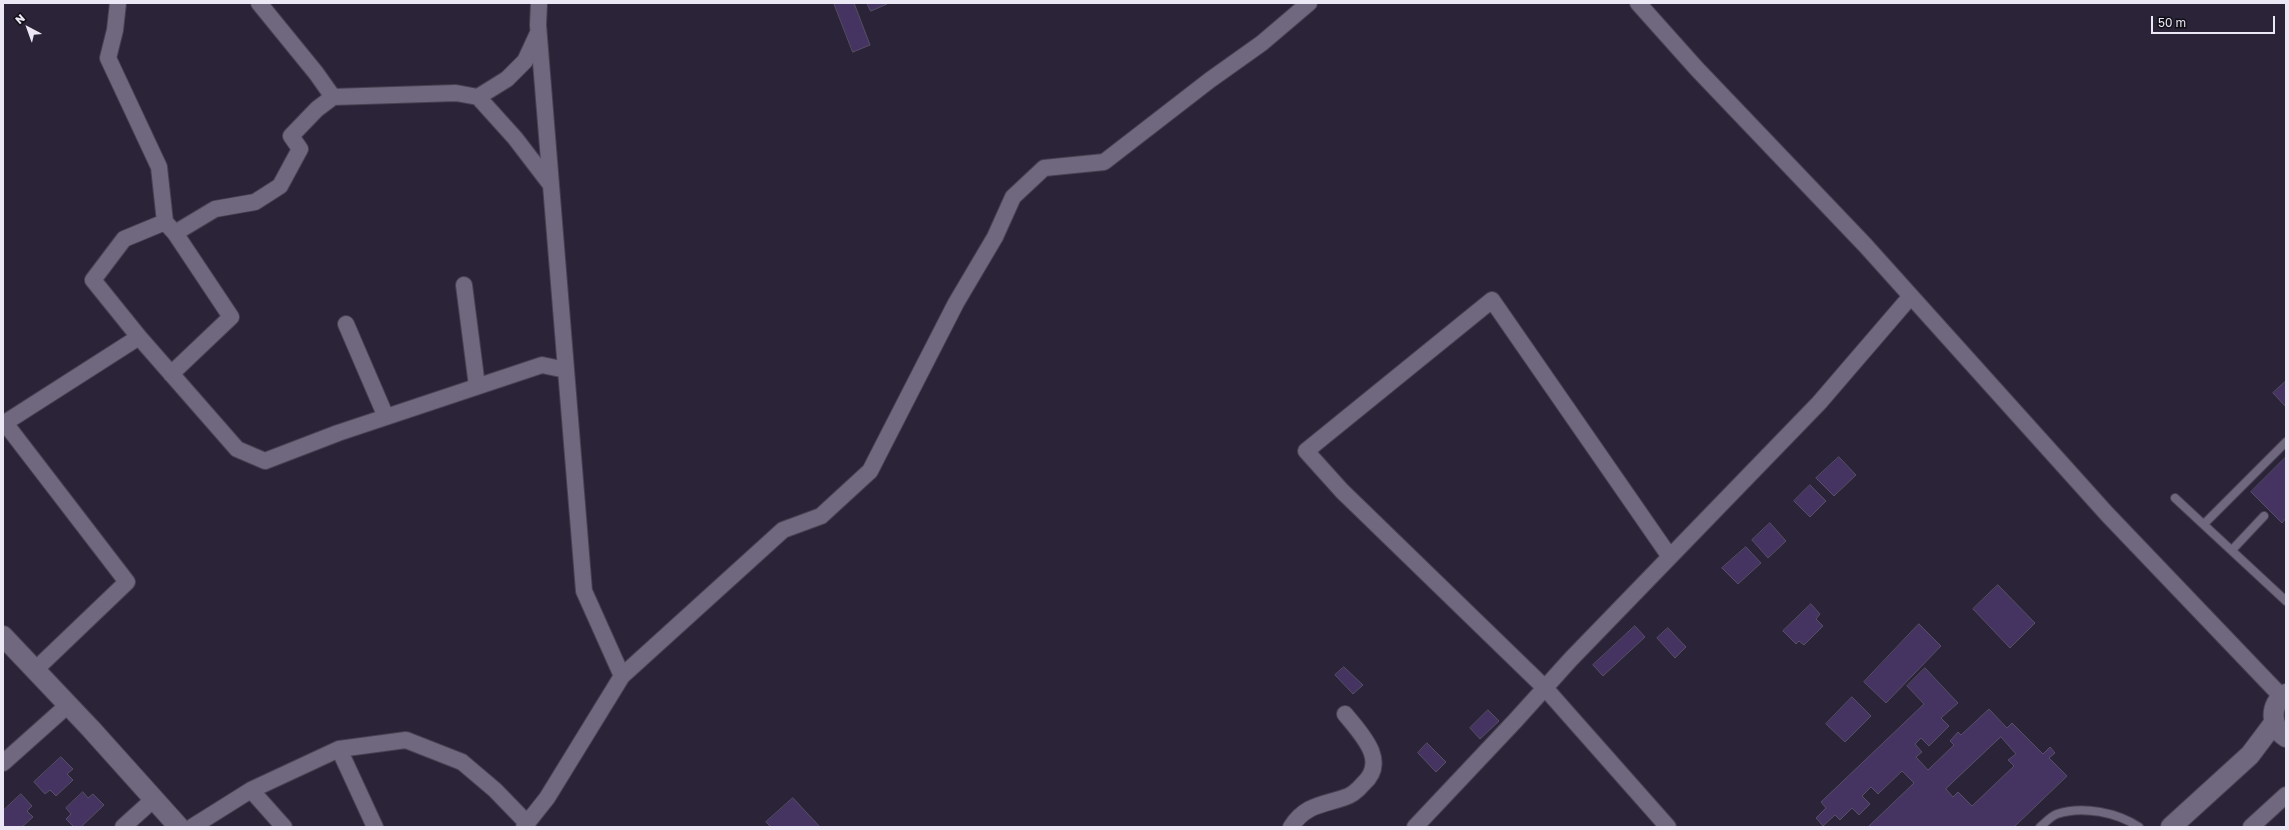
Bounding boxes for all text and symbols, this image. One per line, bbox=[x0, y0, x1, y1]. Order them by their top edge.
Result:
north arrow bbox=[8, 8, 48, 48]
scale bar bbox=[2153, 8, 2277, 34]
text: N bbox=[12, 11, 27, 26]
text: 50 m bbox=[2158, 15, 2186, 30]

